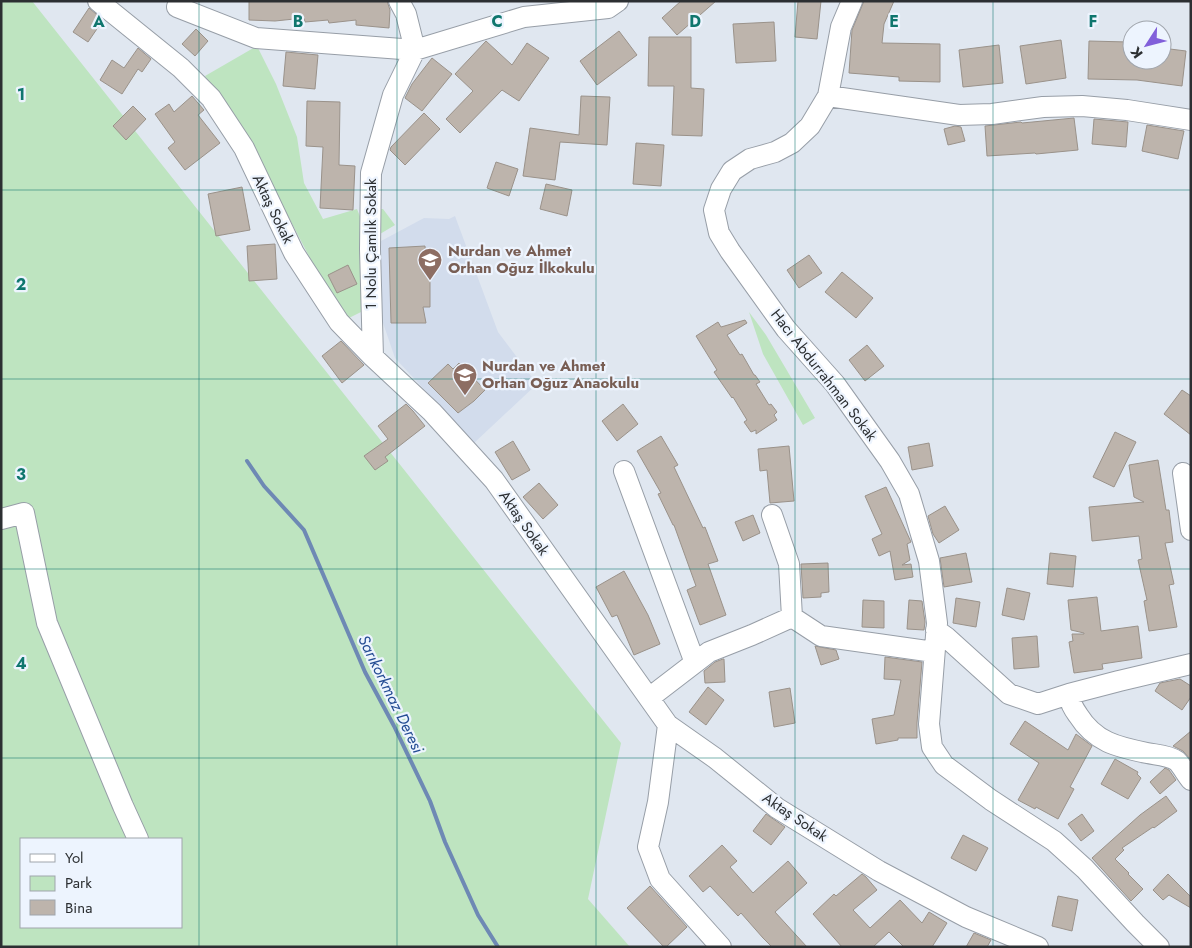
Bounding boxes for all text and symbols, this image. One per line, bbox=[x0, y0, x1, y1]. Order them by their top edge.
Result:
text: A bbox=[92, 10, 105, 33]
text: B bbox=[293, 10, 303, 33]
text: C bbox=[491, 10, 503, 33]
text: D bbox=[689, 10, 701, 33]
text: E bbox=[889, 10, 899, 33]
text: F bbox=[1089, 10, 1097, 33]
north arrow bbox=[1122, 20, 1172, 70]
text: K bbox=[1125, 43, 1147, 62]
text: 1 bbox=[17, 83, 25, 106]
street label: Aktaş Sokak bbox=[247, 171, 299, 248]
street label: 1 Nolu Çamlık Sokak bbox=[360, 178, 382, 310]
place label: Nurdan ve Ahmet Orhan Oğuz İlkokulu bbox=[448, 240, 595, 279]
school or university icon: Nurdan ve Ahmet Orhan Oğuz İlkokulu bbox=[417, 247, 443, 281]
text: 2 bbox=[16, 273, 26, 296]
street label: Hacı Abdurrahman Sokak bbox=[765, 304, 883, 446]
place label: Nurdan ve Ahmet Orhan Oğuz Anaokulu bbox=[482, 355, 639, 394]
school or university icon: Nurdan ve Ahmet Orhan Oğuz Anaokulu bbox=[452, 362, 478, 396]
text: 3 bbox=[16, 463, 26, 486]
street label: Aktaş Sokak bbox=[494, 486, 555, 560]
water label: Sarıkorkmaz Deresi bbox=[352, 631, 430, 758]
text: 4 bbox=[15, 652, 27, 675]
street label: Aktaş Sokak bbox=[758, 787, 832, 847]
legend bbox=[20, 838, 182, 928]
text: Yol bbox=[65, 847, 84, 869]
text: Park bbox=[65, 872, 92, 894]
text: Bina bbox=[65, 897, 92, 919]

